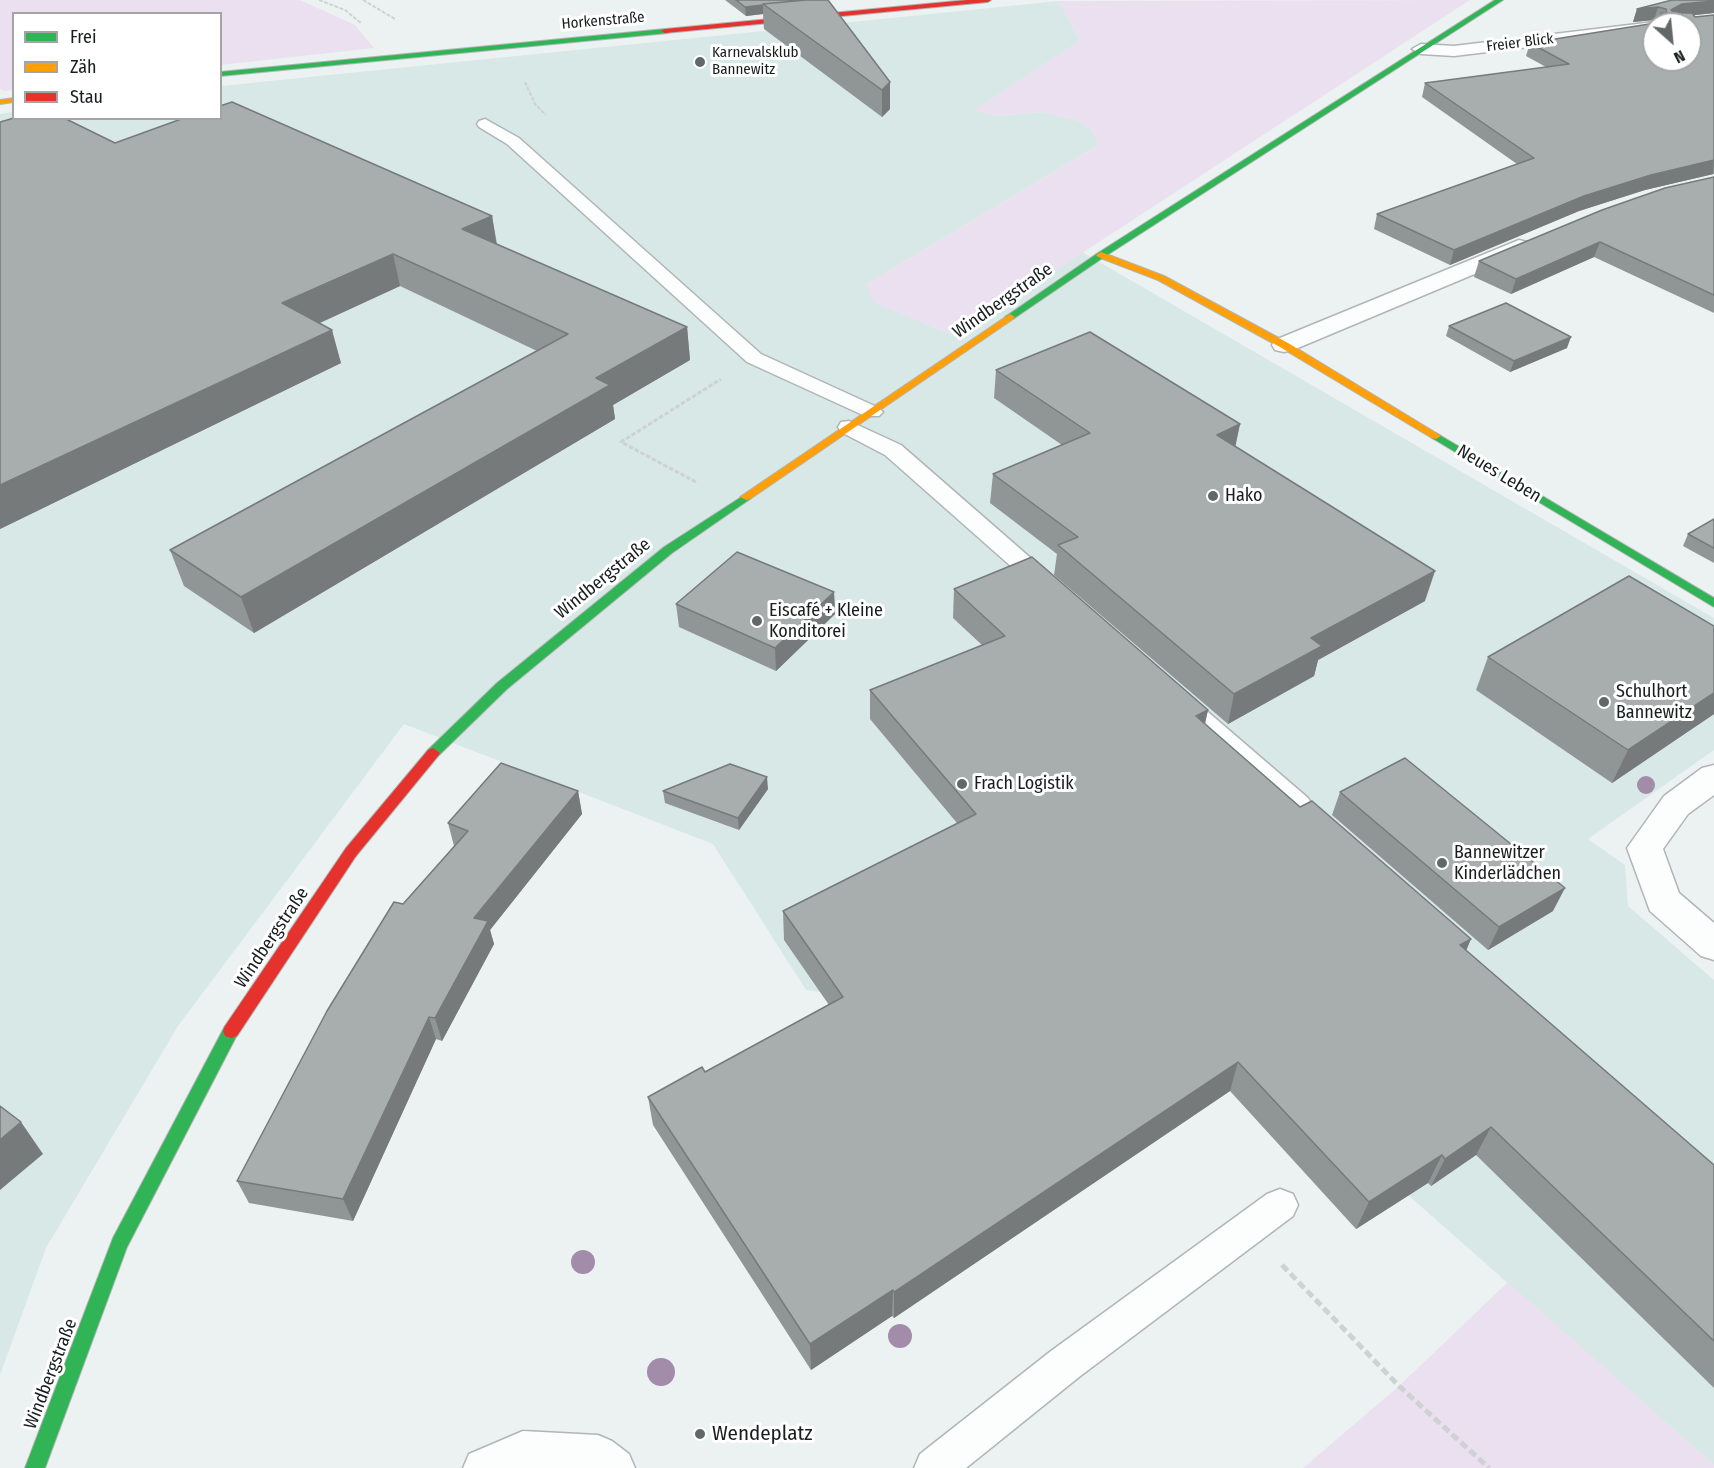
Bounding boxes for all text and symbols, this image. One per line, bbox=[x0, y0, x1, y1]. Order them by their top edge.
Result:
street label: Horkenstraße bbox=[561, 8, 645, 34]
legend bbox=[12, 12, 222, 120]
north arrow bbox=[1642, 12, 1702, 72]
text: Frei bbox=[70, 26, 96, 48]
street label: Freier Blick bbox=[1485, 30, 1555, 56]
place label: Karnevalsklub Bannewitz bbox=[712, 44, 798, 79]
text: N bbox=[1671, 46, 1688, 67]
marker: Karnevalsklub Bannewitz bbox=[693, 55, 707, 69]
text: Zäh bbox=[70, 56, 97, 78]
text: Stau bbox=[70, 86, 103, 108]
street label: Windbergstraße bbox=[949, 259, 1057, 343]
street label: Neues Leben bbox=[1453, 440, 1545, 508]
place label: Hako bbox=[1225, 485, 1262, 507]
marker: Hako bbox=[1206, 489, 1220, 503]
street label: Windbergstraße bbox=[551, 534, 655, 624]
place label: Eiscafé + Kleine Konditorei bbox=[769, 600, 883, 642]
marker: Eiscafé + Kleine Konditorei bbox=[750, 614, 764, 628]
place label: Schulhort Bannewitz bbox=[1616, 681, 1692, 724]
marker: Schulhort Bannewitz bbox=[1597, 695, 1611, 709]
place label: Frach Logistik bbox=[974, 773, 1074, 795]
marker: Frach Logistik bbox=[955, 777, 969, 791]
place label: Bannewitzer Kinderlädchen bbox=[1454, 842, 1561, 884]
marker: Bannewitzer Kinderlädchen bbox=[1435, 856, 1449, 870]
street label: Windbergstraße bbox=[230, 884, 314, 992]
street label: Windbergstraße bbox=[20, 1316, 82, 1432]
place label: Wendeplatz bbox=[712, 1421, 813, 1447]
marker: Wendeplatz bbox=[693, 1427, 707, 1441]

